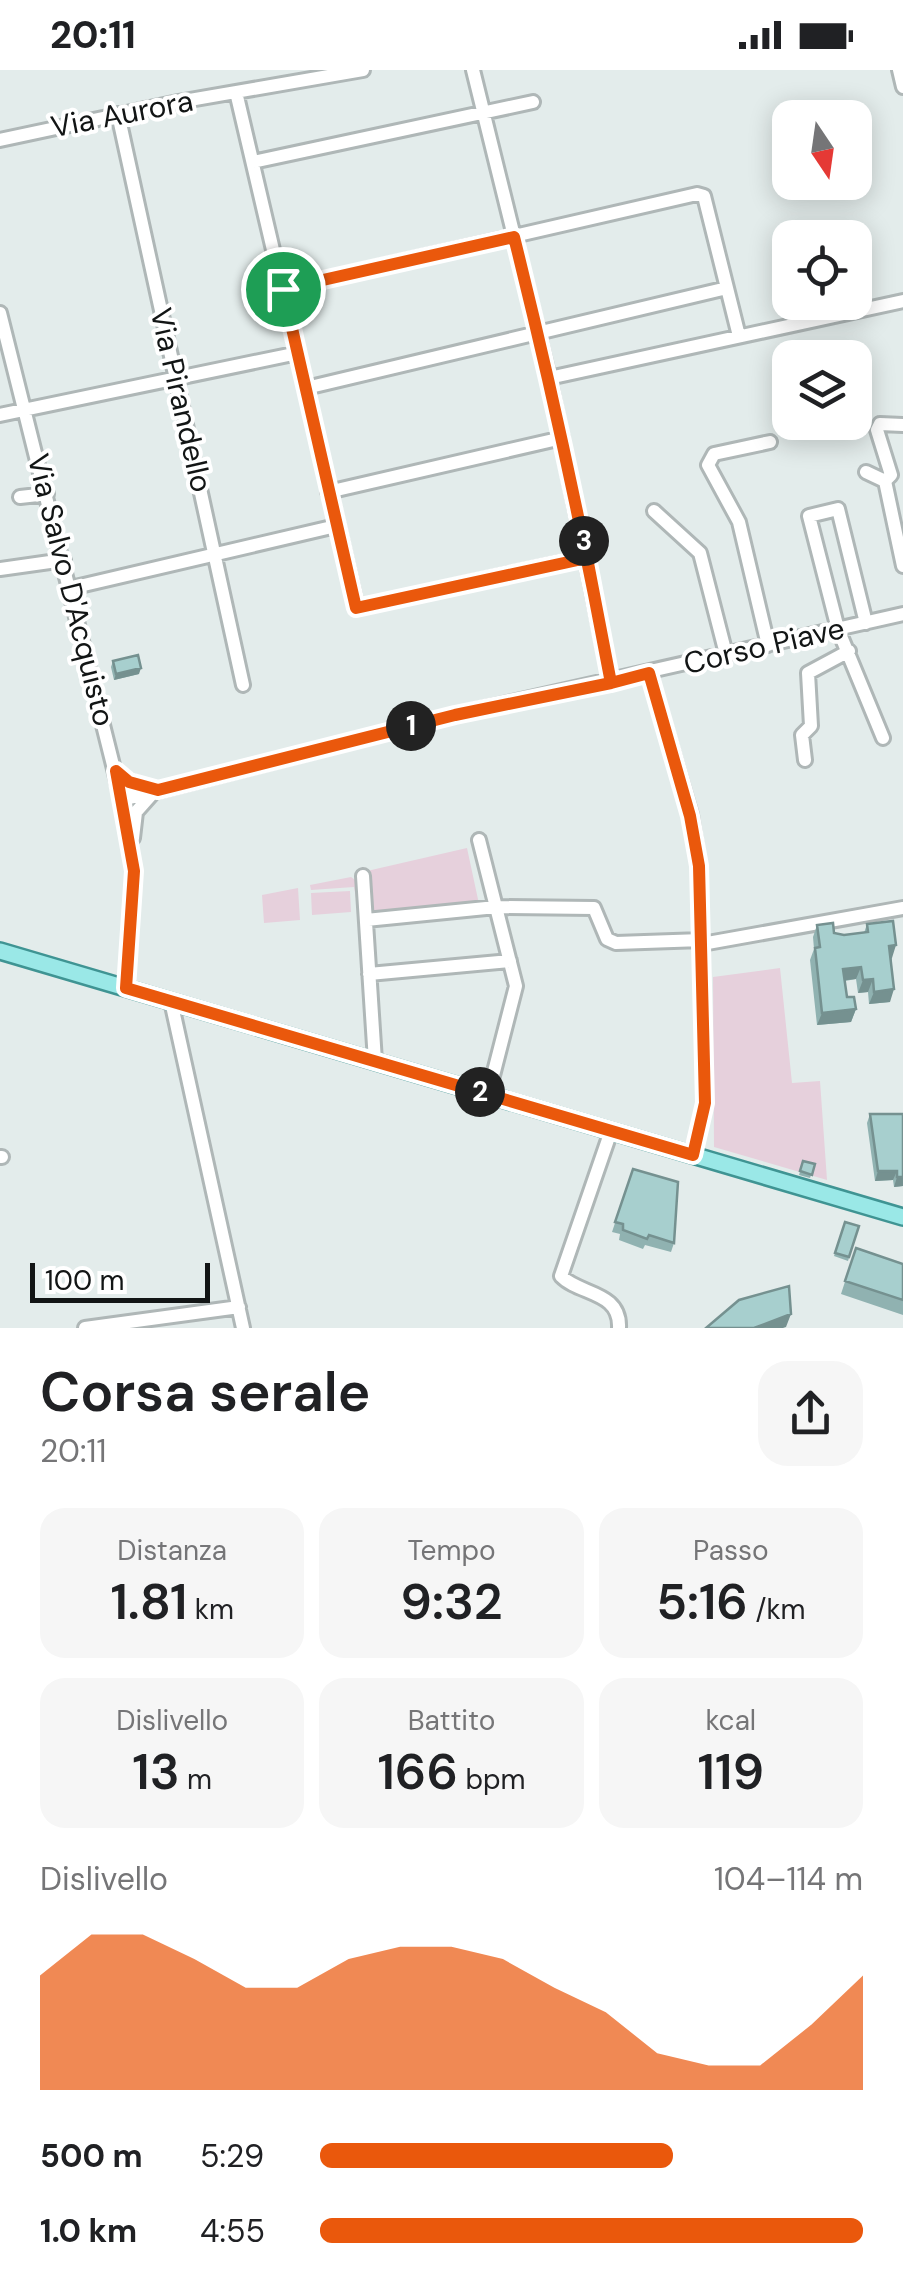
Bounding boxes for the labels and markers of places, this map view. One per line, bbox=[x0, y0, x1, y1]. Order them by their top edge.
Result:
pin bbox=[241, 247, 326, 332]
pin: 3 bbox=[559, 516, 609, 566]
pin: 1 bbox=[386, 701, 436, 751]
pin: 2 bbox=[455, 1067, 505, 1117]

